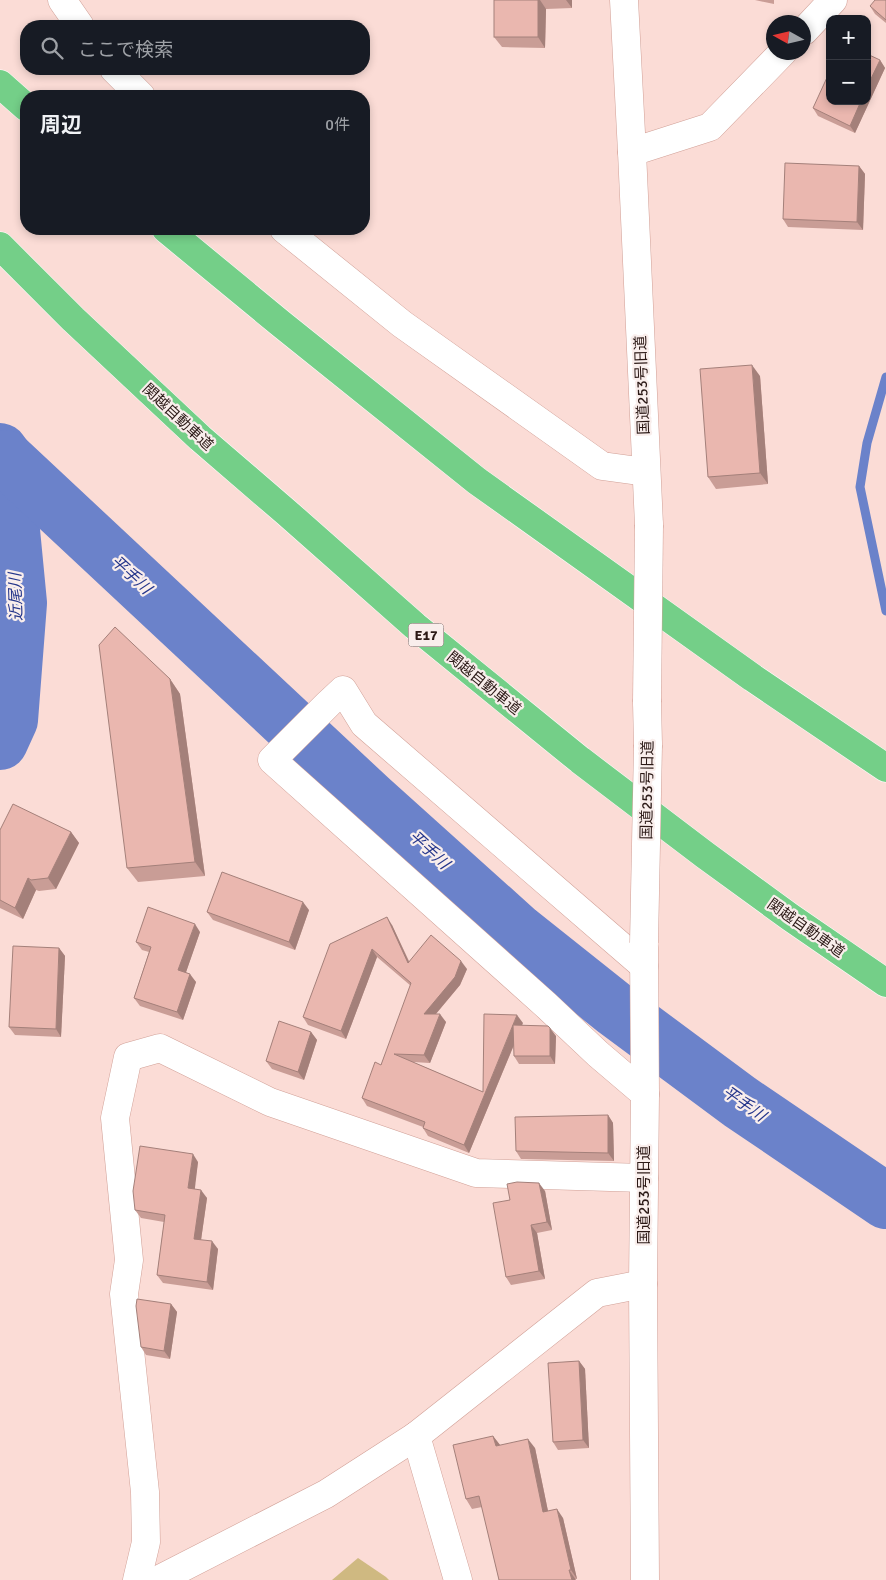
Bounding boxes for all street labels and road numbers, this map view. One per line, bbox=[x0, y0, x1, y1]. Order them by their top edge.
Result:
street label: 国道253号旧道 bbox=[631, 335, 653, 435]
street label: 関越自動車道 bbox=[139, 380, 217, 454]
road number: E17 bbox=[408, 624, 444, 646]
street label: 関越自動車道 bbox=[443, 648, 525, 718]
street label: 国道253号旧道 bbox=[637, 740, 657, 840]
street label: 関越自動車道 bbox=[764, 895, 848, 961]
street label: 国道253号旧道 bbox=[635, 1145, 653, 1245]

